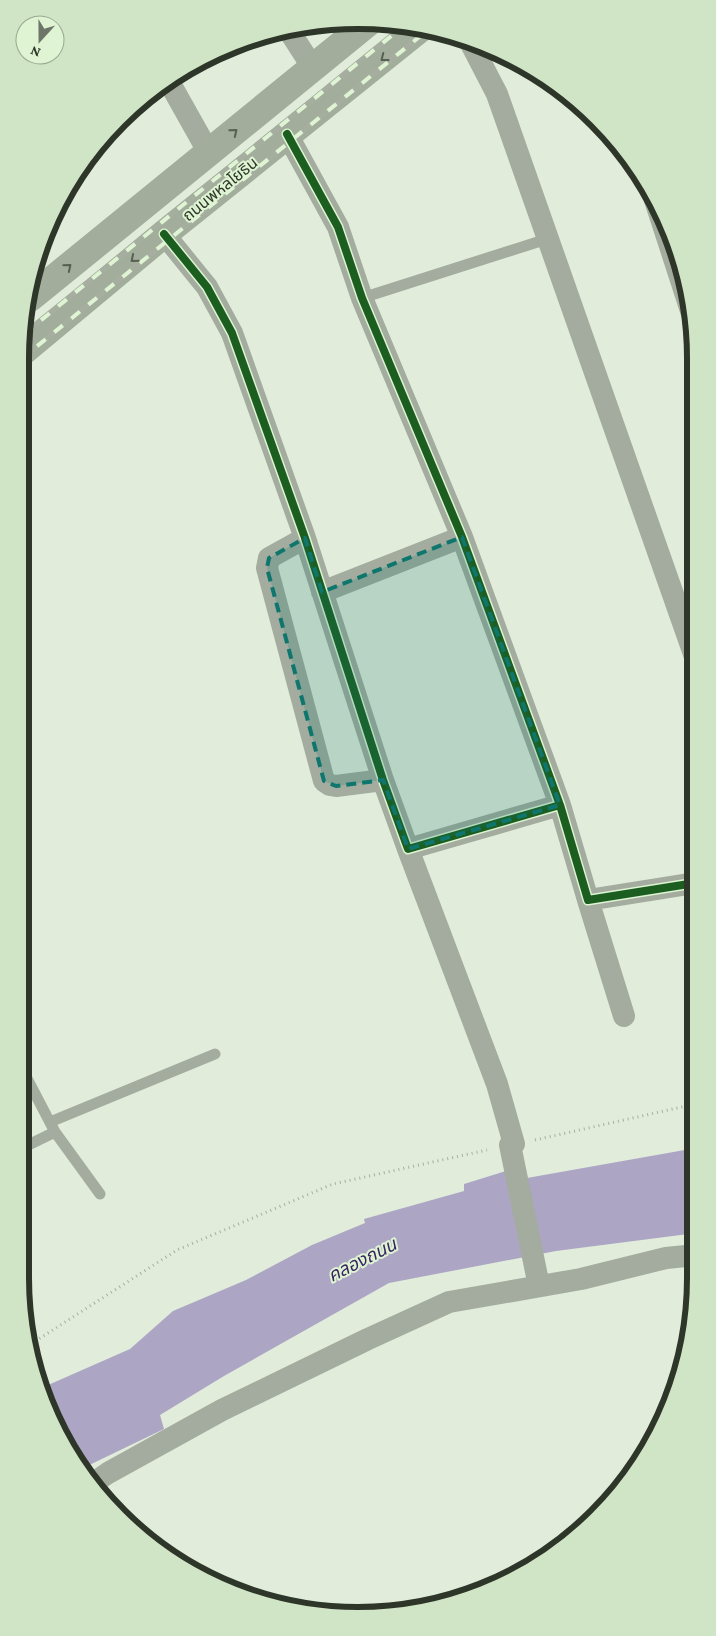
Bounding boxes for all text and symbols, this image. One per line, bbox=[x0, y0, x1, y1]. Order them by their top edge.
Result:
north arrow bbox=[15, 15, 65, 65]
text: N bbox=[28, 43, 43, 61]
one-way arrow bbox=[380, 52, 389, 61]
one-way arrow bbox=[229, 128, 238, 137]
street label: ถนนพหลโยธิน bbox=[179, 154, 261, 224]
one-way arrow bbox=[131, 253, 140, 262]
one-way arrow bbox=[62, 264, 71, 273]
water label: คลองถนน bbox=[324, 1234, 400, 1286]

